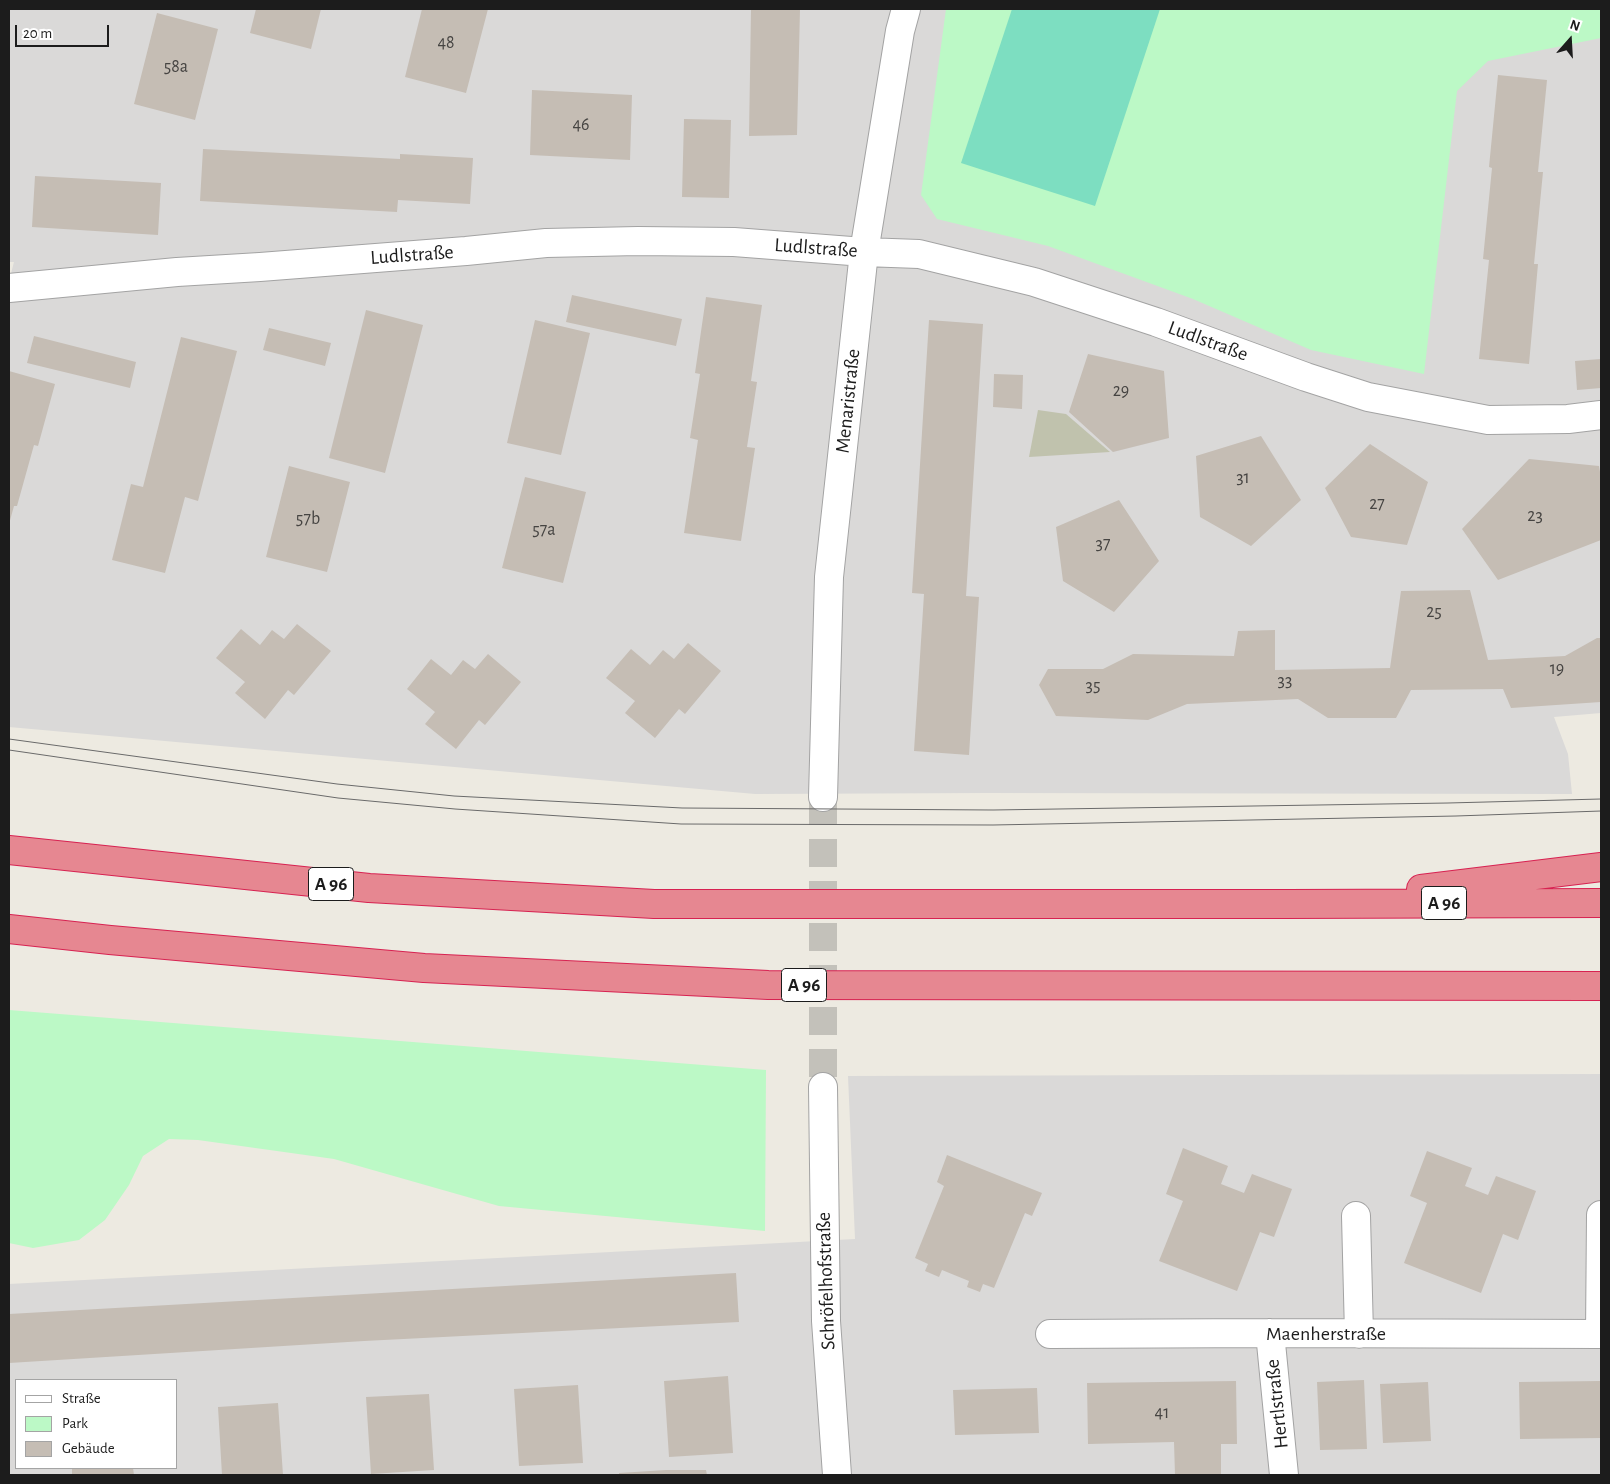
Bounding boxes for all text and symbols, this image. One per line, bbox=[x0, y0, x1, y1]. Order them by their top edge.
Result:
scale bar bbox=[18, 15, 111, 47]
north arrow bbox=[1545, 15, 1595, 65]
text: N bbox=[1568, 18, 1582, 34]
text: 20 m bbox=[23, 26, 52, 41]
house number: 48 bbox=[437, 32, 455, 54]
house number: 58a bbox=[164, 56, 188, 78]
house number: 46 bbox=[572, 114, 590, 136]
street label: Ludlstraße bbox=[774, 233, 858, 263]
street label: Ludlstraße bbox=[370, 240, 454, 270]
street label: Ludlstraße bbox=[1165, 315, 1251, 367]
street label: Menaristraße bbox=[831, 348, 865, 454]
house number: 29 bbox=[1113, 380, 1129, 402]
house number: 31 bbox=[1236, 467, 1250, 489]
house number: 27 bbox=[1369, 493, 1385, 515]
house number: 23 bbox=[1527, 505, 1543, 527]
house number: 57b bbox=[296, 508, 320, 530]
house number: 57a bbox=[532, 519, 556, 541]
house number: 37 bbox=[1096, 533, 1110, 555]
house number: 25 bbox=[1426, 601, 1442, 623]
house number: 19 bbox=[1550, 658, 1564, 680]
house number: 33 bbox=[1278, 670, 1292, 692]
house number: 35 bbox=[1086, 675, 1100, 697]
road number: A 96 bbox=[308, 868, 354, 901]
road number: A 96 bbox=[1422, 886, 1466, 920]
road number: A 96 bbox=[782, 968, 826, 1002]
street label: Schröfelhofstraße bbox=[812, 1212, 840, 1350]
street label: Maenherstraße bbox=[1266, 1322, 1386, 1346]
street label: Hertlstraße bbox=[1260, 1358, 1294, 1450]
legend bbox=[15, 1379, 178, 1469]
text: Straße bbox=[62, 1391, 101, 1406]
house number: 41 bbox=[1155, 1402, 1169, 1424]
text: Park bbox=[62, 1416, 88, 1431]
text: Gebäude bbox=[62, 1441, 115, 1456]

